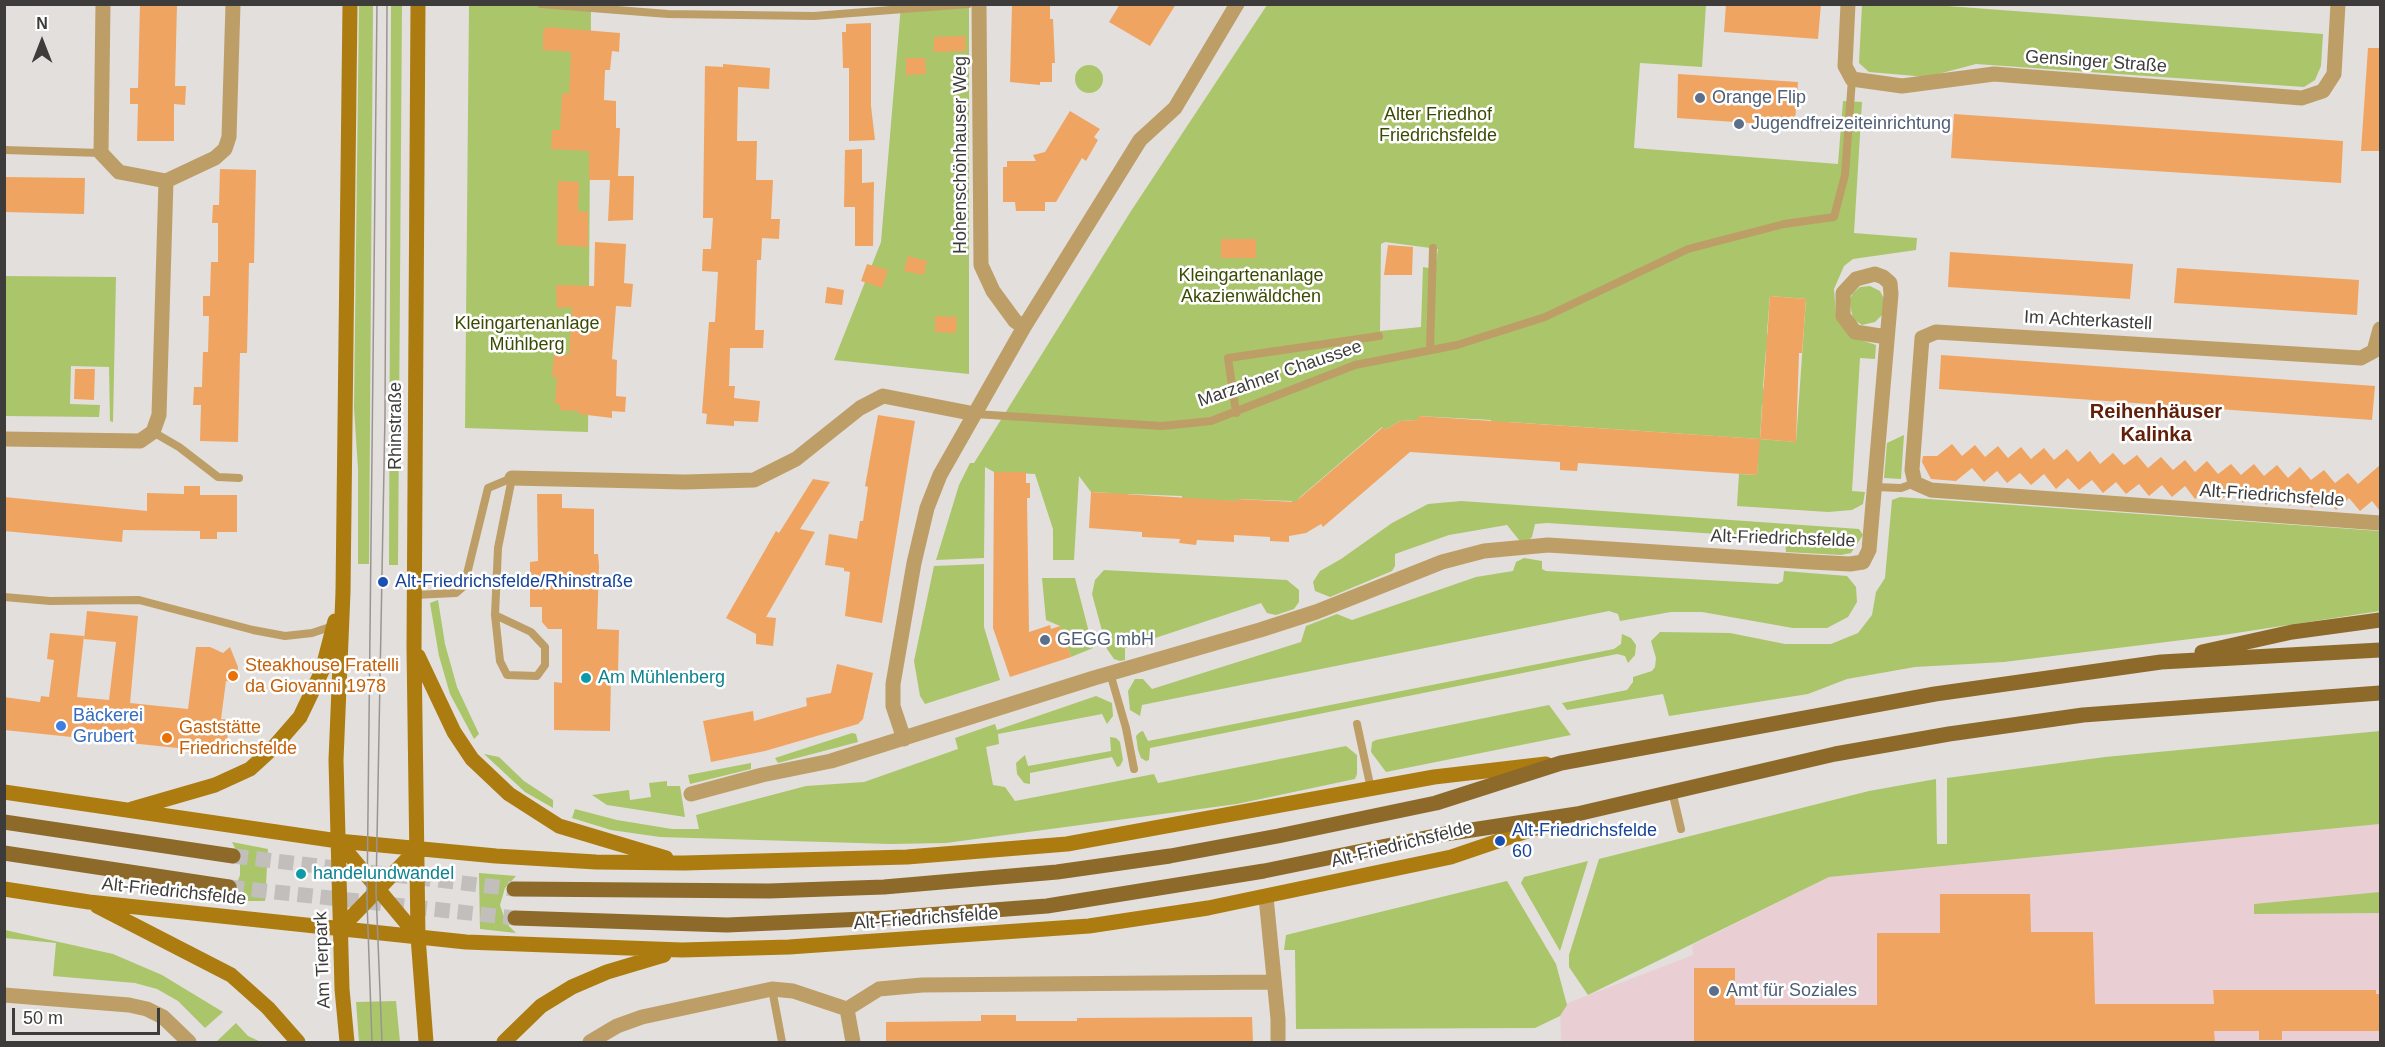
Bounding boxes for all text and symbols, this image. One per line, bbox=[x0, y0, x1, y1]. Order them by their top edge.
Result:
north arrow bbox=[12, 12, 72, 72]
text: N bbox=[36, 15, 48, 32]
street label: Gensinger Straße bbox=[2024, 46, 2168, 78]
street label: Hohenschönhauser Weg bbox=[950, 56, 972, 254]
place label: Orange Flip bbox=[1712, 87, 1806, 109]
marker: Orange Flip bbox=[1693, 91, 1707, 105]
park label: Alter Friedhof Friedrichsfelde bbox=[1379, 104, 1497, 146]
place label: Jugendfreizeiteinrichtung bbox=[1751, 113, 1951, 135]
marker: Jugendfreizeiteinrichtung bbox=[1732, 117, 1746, 131]
park label: Kleingartenanlage Akazienwäldchen bbox=[1178, 265, 1324, 308]
street label: Im Achterkastell bbox=[2024, 307, 2152, 335]
park label: Kleingartenanlage Mühlberg bbox=[454, 313, 600, 356]
street label: Marzahner Chaussee bbox=[1195, 336, 1365, 412]
street label: Rhinstraße bbox=[385, 382, 407, 470]
district label: Reihenhäuser Kalinka bbox=[2090, 400, 2222, 447]
street label: Alt-Friedrichsfelde bbox=[2199, 480, 2345, 512]
street label: Alt-Friedrichsfelde bbox=[1710, 526, 1856, 552]
place label: Alt-Friedrichsfelde/Rhinstraße bbox=[395, 571, 633, 593]
marker: Alt-Friedrichsfelde/Rhinstraße bbox=[376, 575, 390, 589]
place label: GEGG mbH bbox=[1057, 629, 1154, 651]
marker: GEGG mbH bbox=[1038, 633, 1052, 647]
place label: Steakhouse Fratelli da Giovanni 1978 bbox=[245, 655, 399, 698]
place label: Am Mühlenberg bbox=[598, 667, 725, 689]
marker: Steakhouse Fratelli da Giovanni 1978 bbox=[226, 669, 240, 683]
marker: Am Mühlenberg bbox=[579, 671, 593, 685]
place label: Bäckerei Grubert bbox=[73, 705, 143, 748]
place label: Gaststätte Friedrichsfelde bbox=[179, 717, 297, 760]
marker: Bäckerei Grubert bbox=[54, 719, 68, 733]
marker: Gaststätte Friedrichsfelde bbox=[160, 731, 174, 745]
street label: Alt-Friedrichsfelde bbox=[1329, 817, 1475, 873]
place label: Alt-Friedrichsfelde 60 bbox=[1512, 820, 1657, 862]
marker: Alt-Friedrichsfelde 60 bbox=[1493, 834, 1507, 848]
place label: handelundwandel bbox=[313, 863, 454, 885]
marker: handelundwandel bbox=[294, 867, 308, 881]
street label: Alt-Friedrichsfelde bbox=[101, 874, 247, 910]
street label: Alt-Friedrichsfelde bbox=[853, 903, 999, 935]
street label: Am Tierpark bbox=[311, 911, 335, 1009]
place label: Amt für Soziales bbox=[1726, 980, 1857, 1002]
marker: Amt für Soziales bbox=[1707, 984, 1721, 998]
scale bar bbox=[15, 996, 164, 1034]
text: 50 m bbox=[23, 1008, 63, 1028]

